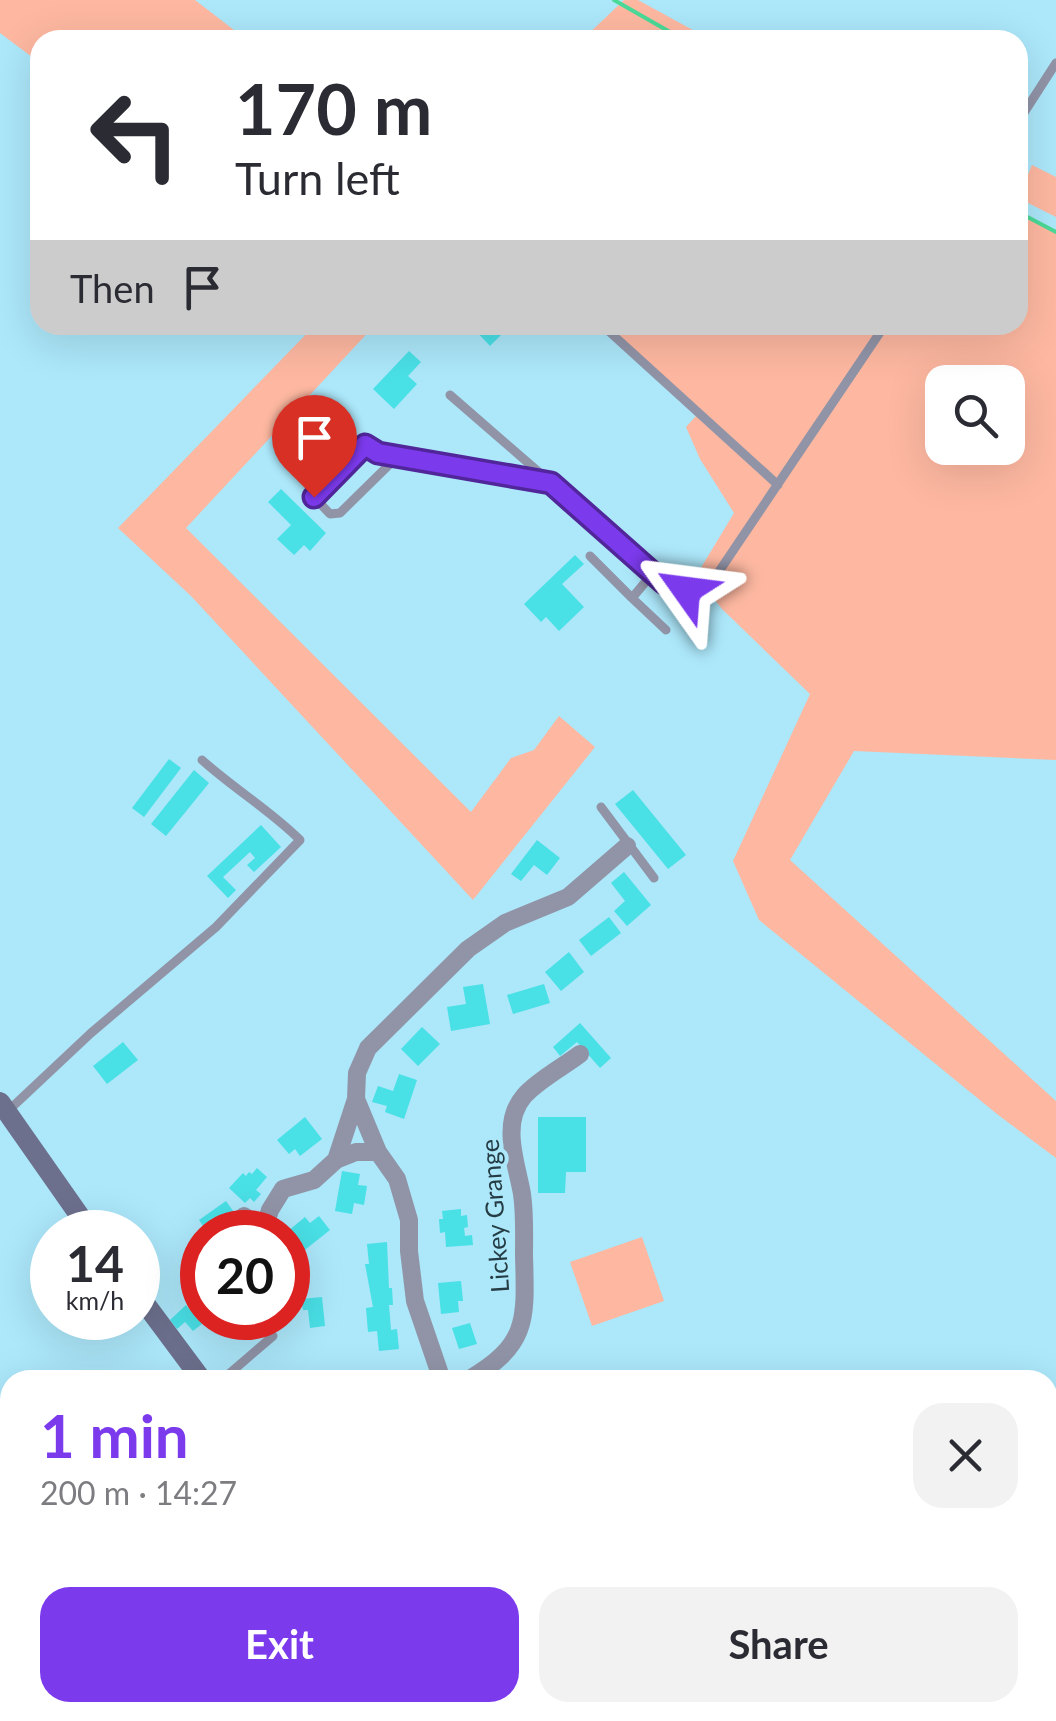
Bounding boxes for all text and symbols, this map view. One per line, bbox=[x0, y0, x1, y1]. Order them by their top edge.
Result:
text: 170 m bbox=[235, 66, 432, 150]
icon: left bbox=[70, 70, 200, 200]
text: Turn left bbox=[235, 151, 400, 205]
icon: arrive bbox=[175, 260, 230, 315]
text: Then bbox=[70, 265, 155, 311]
map controls bbox=[925, 365, 1025, 465]
button: search bbox=[925, 365, 1025, 465]
pin bbox=[272, 395, 357, 498]
icon: arrive bbox=[287, 410, 342, 465]
position arrow bbox=[634, 538, 738, 642]
street label: Lickey Grange bbox=[474, 1138, 514, 1294]
speed limit sign: 20 bbox=[180, 1210, 310, 1340]
text: 14 bbox=[66, 1233, 124, 1293]
text: km/h bbox=[66, 1285, 124, 1315]
text: 1 min bbox=[40, 1399, 189, 1471]
button: close bbox=[913, 1403, 1018, 1508]
text: 200 m · 14:27 bbox=[40, 1473, 237, 1512]
button: Exit bbox=[40, 1587, 519, 1702]
button: Share bbox=[539, 1587, 1018, 1702]

